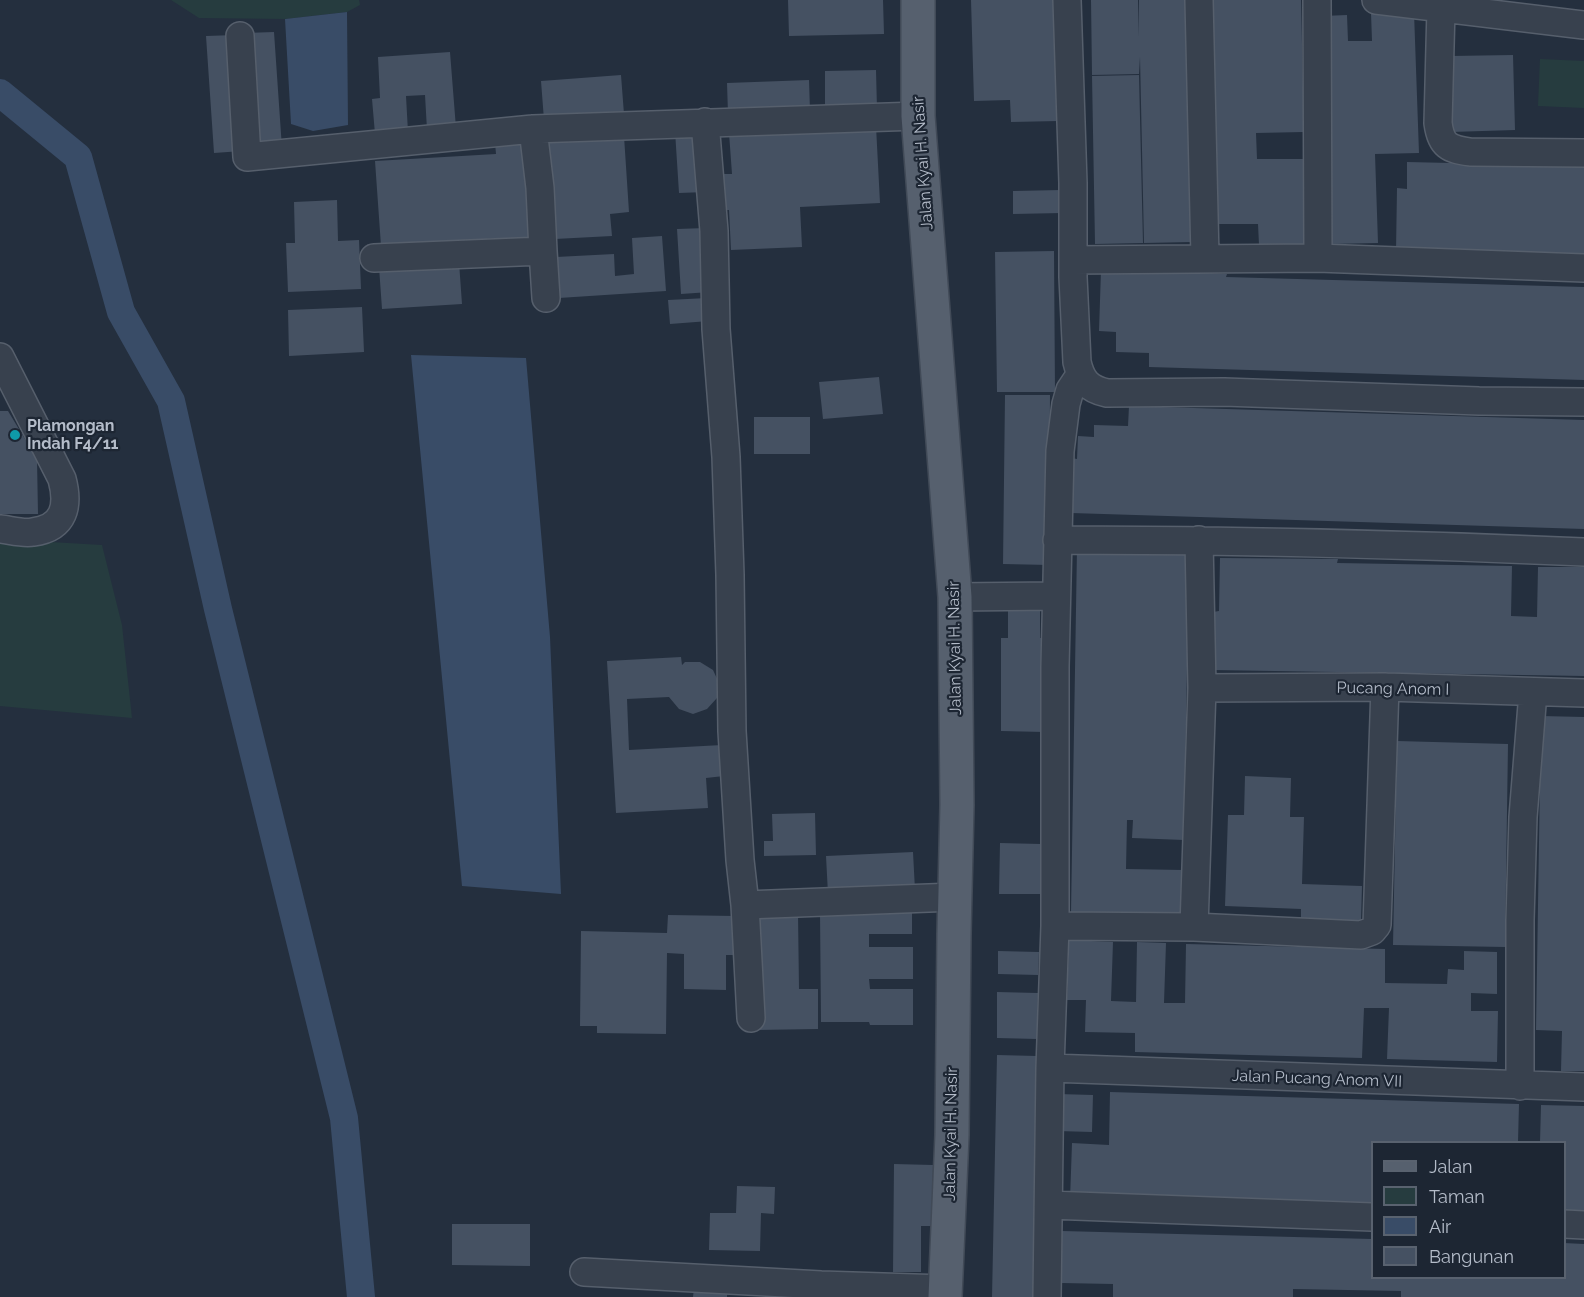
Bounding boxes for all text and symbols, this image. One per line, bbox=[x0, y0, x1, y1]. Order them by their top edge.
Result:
street label: Jalan Kyai H. Nasir bbox=[909, 96, 937, 230]
place label: Plamongan Indah F4/11 bbox=[27, 416, 118, 454]
marker: Plamongan Indah F4/11 bbox=[8, 428, 22, 442]
street label: Jalan Kyai H. Nasir bbox=[944, 581, 966, 715]
street label: Pucang Anom I bbox=[1337, 678, 1449, 700]
street label: Jalan Pucang Anom VII bbox=[1232, 1066, 1402, 1092]
street label: Jalan Kyai H. Nasir bbox=[940, 1067, 962, 1201]
legend bbox=[1371, 1141, 1566, 1279]
text: Jalan bbox=[1429, 1156, 1473, 1177]
text: Taman bbox=[1429, 1186, 1485, 1207]
text: Air bbox=[1429, 1216, 1451, 1237]
text: Bangunan bbox=[1429, 1246, 1514, 1267]

